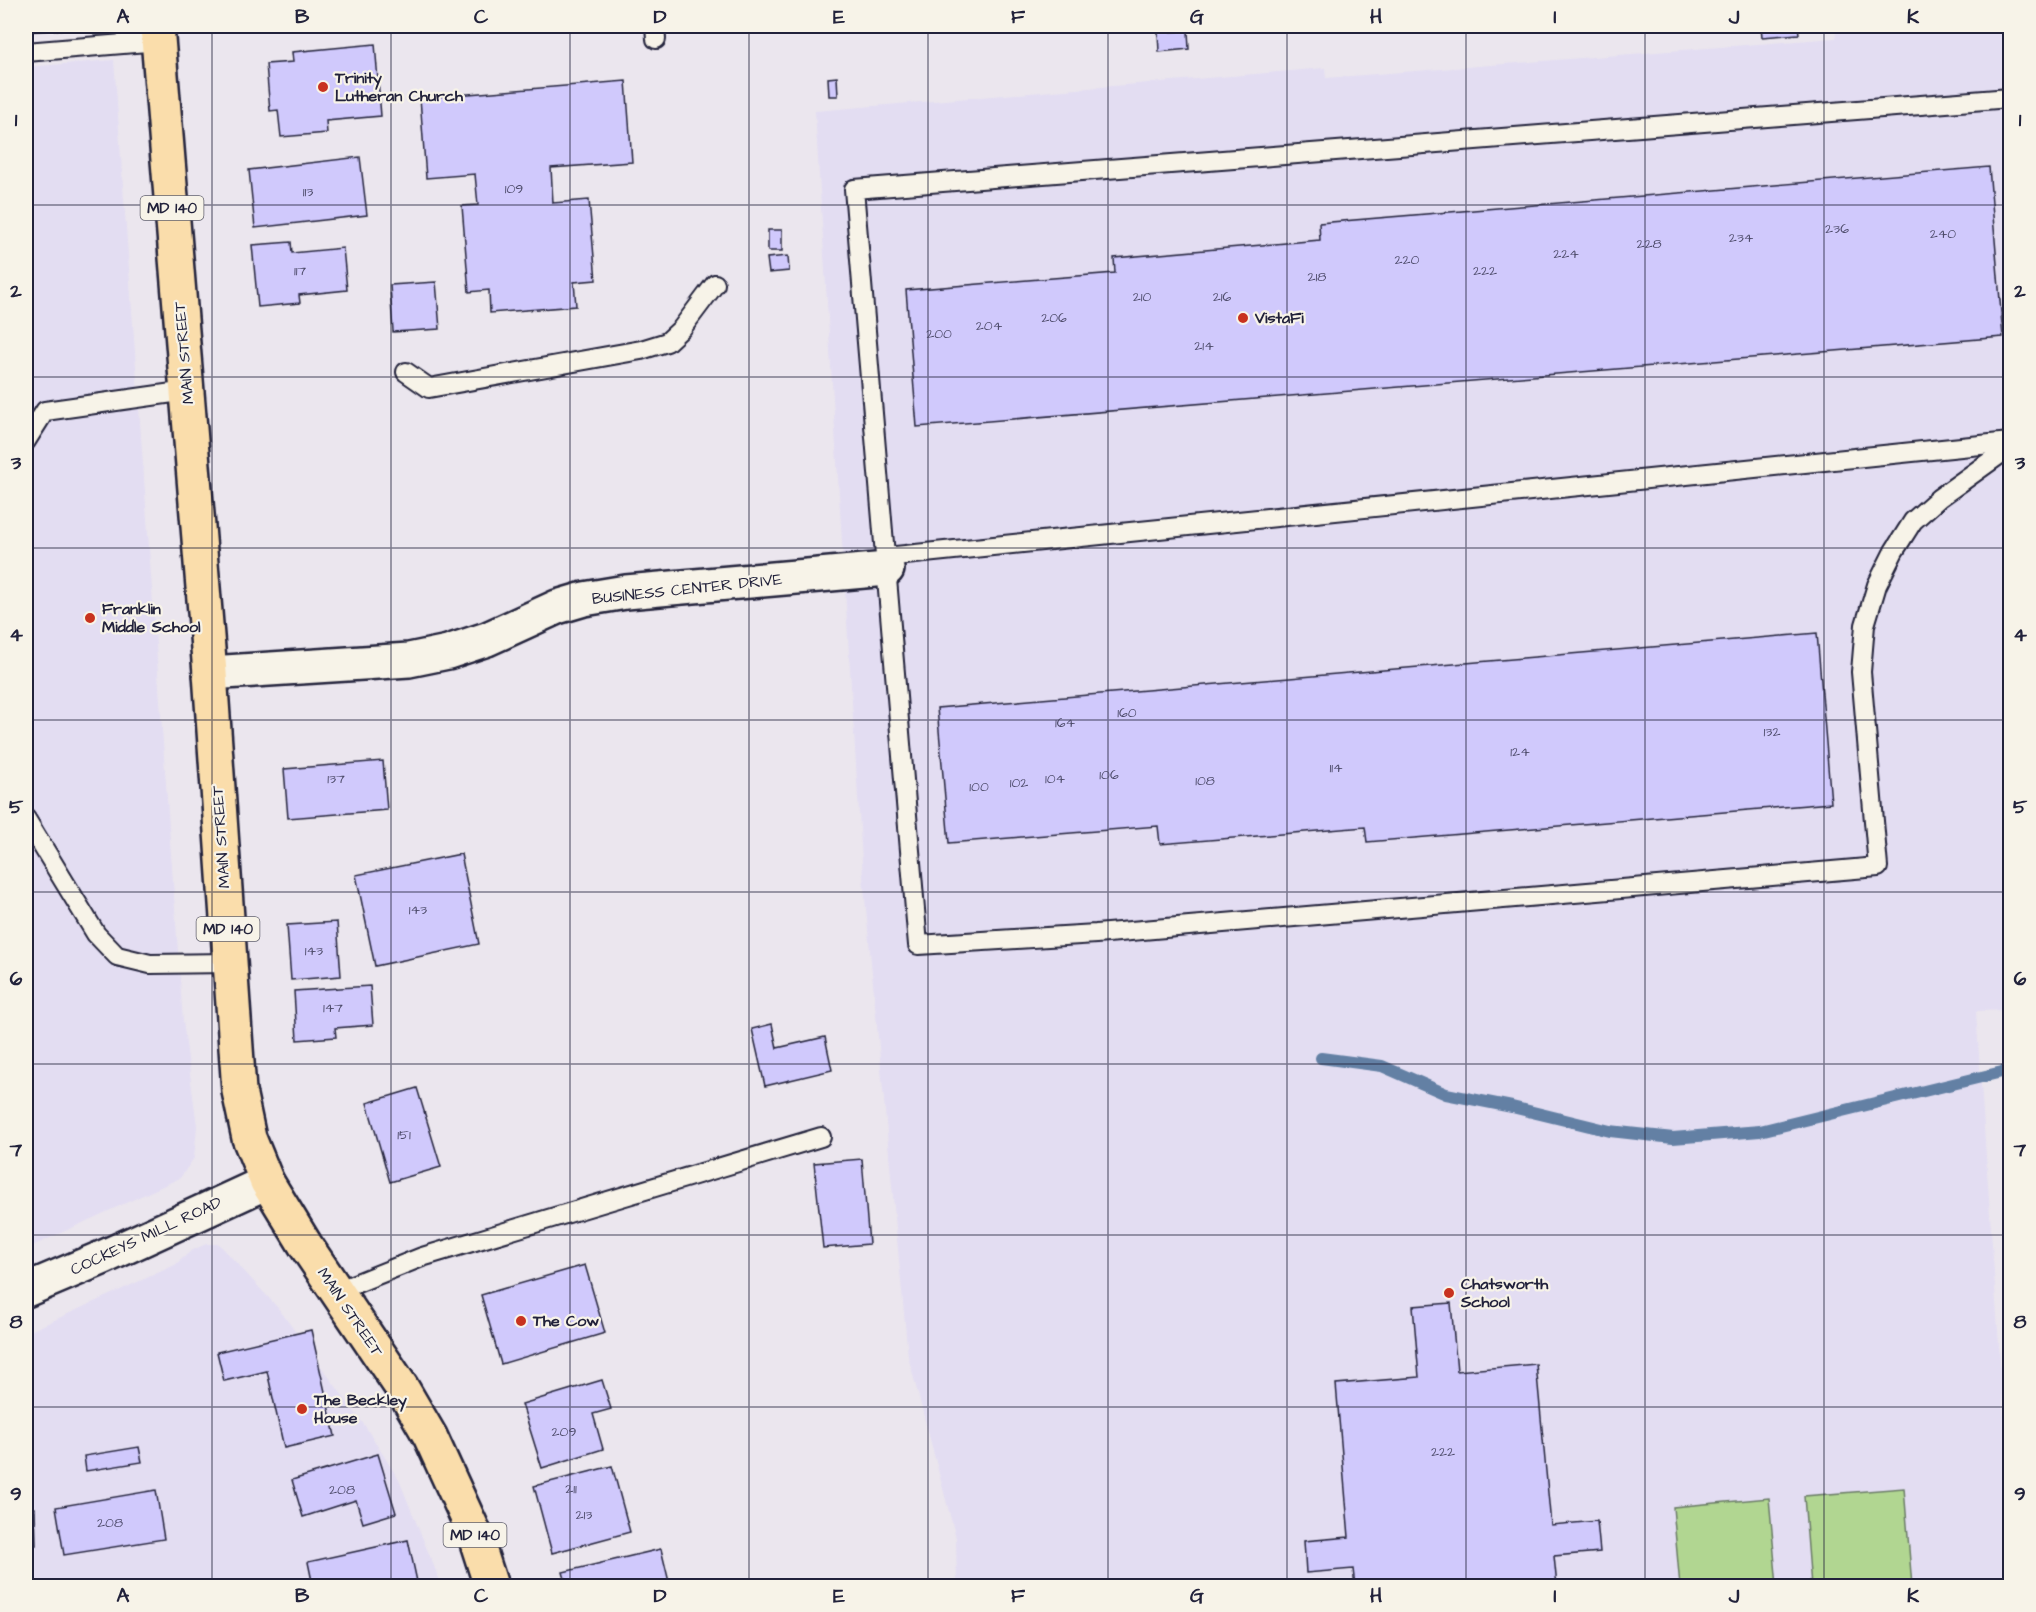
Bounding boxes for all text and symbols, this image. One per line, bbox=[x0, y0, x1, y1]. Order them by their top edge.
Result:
text: A bbox=[117, 3, 130, 31]
text: B bbox=[295, 3, 310, 31]
text: C bbox=[474, 3, 489, 31]
text: D bbox=[654, 3, 667, 31]
text: E bbox=[833, 3, 845, 31]
text: F bbox=[1011, 3, 1026, 31]
text: G bbox=[1190, 3, 1204, 31]
text: H bbox=[1370, 3, 1382, 31]
text: I bbox=[1553, 3, 1557, 31]
text: J bbox=[1728, 3, 1740, 31]
text: K bbox=[1907, 3, 1920, 31]
place label: Trinity Lutheran Church bbox=[334, 67, 464, 107]
marker: Trinity Lutheran Church bbox=[316, 80, 330, 94]
text: 1 bbox=[15, 106, 18, 134]
text: 1 bbox=[2019, 106, 2022, 134]
house number: 109 bbox=[505, 179, 523, 199]
house number: 113 bbox=[303, 182, 313, 202]
road number: MD 140 bbox=[140, 196, 204, 220]
house number: 236 bbox=[1825, 219, 1849, 239]
house number: 240 bbox=[1930, 224, 1956, 244]
house number: 234 bbox=[1729, 228, 1754, 248]
house number: 228 bbox=[1636, 234, 1662, 254]
house number: 224 bbox=[1553, 244, 1579, 264]
house number: 220 bbox=[1395, 250, 1420, 270]
house number: 117 bbox=[294, 261, 306, 281]
house number: 222 bbox=[1473, 261, 1497, 281]
house number: 218 bbox=[1308, 267, 1326, 287]
text: 2 bbox=[9, 277, 22, 305]
text: 2 bbox=[2013, 277, 2026, 305]
house number: 210 bbox=[1133, 287, 1151, 307]
house number: 216 bbox=[1213, 287, 1232, 307]
street label: MAIN STREET bbox=[169, 301, 199, 405]
place label: VistaFi bbox=[1254, 307, 1304, 329]
house number: 206 bbox=[1041, 308, 1067, 328]
marker: VistaFi bbox=[1236, 311, 1250, 325]
house number: 204 bbox=[976, 316, 1003, 336]
house number: 200 bbox=[926, 324, 952, 344]
house number: 214 bbox=[1194, 336, 1214, 356]
text: 3 bbox=[10, 449, 22, 477]
text: 3 bbox=[2014, 449, 2026, 477]
street label: BUSINESS CENTER DRIVE bbox=[591, 568, 784, 610]
place label: Franklin Middle School bbox=[102, 598, 201, 638]
marker: Franklin Middle School bbox=[83, 611, 97, 625]
text: 4 bbox=[9, 621, 23, 649]
text: 4 bbox=[2013, 621, 2027, 649]
house number: 160 bbox=[1117, 703, 1137, 723]
house number: 164 bbox=[1055, 713, 1076, 733]
house number: 132 bbox=[1764, 722, 1780, 742]
house number: 124 bbox=[1510, 742, 1530, 762]
house number: 114 bbox=[1329, 758, 1343, 778]
house number: 106 bbox=[1099, 765, 1119, 785]
house number: 137 bbox=[327, 769, 345, 789]
house number: 104 bbox=[1045, 769, 1066, 789]
house number: 108 bbox=[1195, 771, 1215, 791]
house number: 102 bbox=[1010, 773, 1028, 793]
house number: 100 bbox=[969, 777, 989, 797]
street label: MAIN STREET bbox=[206, 785, 236, 889]
text: 5 bbox=[9, 793, 24, 821]
text: 5 bbox=[2013, 793, 2028, 821]
house number: 143 bbox=[409, 900, 427, 920]
road number: MD 140 bbox=[196, 917, 260, 941]
house number: 143 bbox=[305, 941, 323, 961]
text: 6 bbox=[10, 965, 23, 993]
text: 6 bbox=[2014, 965, 2027, 993]
house number: 147 bbox=[323, 998, 343, 1018]
house number: 151 bbox=[397, 1125, 411, 1145]
text: 7 bbox=[9, 1136, 23, 1164]
text: 7 bbox=[2013, 1136, 2027, 1164]
street label: COCKEYS MILL ROAD bbox=[67, 1191, 225, 1281]
street label: MAIN STREET bbox=[312, 1263, 388, 1361]
place label: Chatsworth School bbox=[1460, 1273, 1549, 1313]
marker: Chatsworth School bbox=[1442, 1286, 1456, 1300]
text: 8 bbox=[10, 1308, 23, 1336]
text: 8 bbox=[2014, 1308, 2027, 1336]
place label: The Cow bbox=[532, 1310, 599, 1332]
marker: The Cow bbox=[514, 1314, 528, 1328]
place label: The Beckley House bbox=[313, 1389, 407, 1429]
marker: The Beckley House bbox=[295, 1402, 309, 1416]
house number: 209 bbox=[552, 1422, 576, 1442]
house number: 222 bbox=[1431, 1442, 1455, 1462]
house number: 211 bbox=[565, 1479, 577, 1499]
text: 9 bbox=[10, 1480, 22, 1508]
house number: 208 bbox=[329, 1480, 355, 1500]
text: 9 bbox=[2014, 1480, 2026, 1508]
house number: 213 bbox=[576, 1505, 592, 1525]
house number: 208 bbox=[97, 1513, 123, 1533]
road number: MD 140 bbox=[444, 1523, 506, 1547]
text: A bbox=[117, 1582, 130, 1610]
text: B bbox=[295, 1582, 310, 1610]
text: C bbox=[474, 1582, 489, 1610]
text: D bbox=[654, 1582, 667, 1610]
text: E bbox=[833, 1582, 845, 1610]
text: F bbox=[1011, 1582, 1026, 1610]
text: G bbox=[1190, 1582, 1204, 1610]
text: H bbox=[1370, 1582, 1382, 1610]
text: I bbox=[1553, 1582, 1557, 1610]
text: J bbox=[1728, 1582, 1740, 1610]
text: K bbox=[1907, 1582, 1920, 1610]

